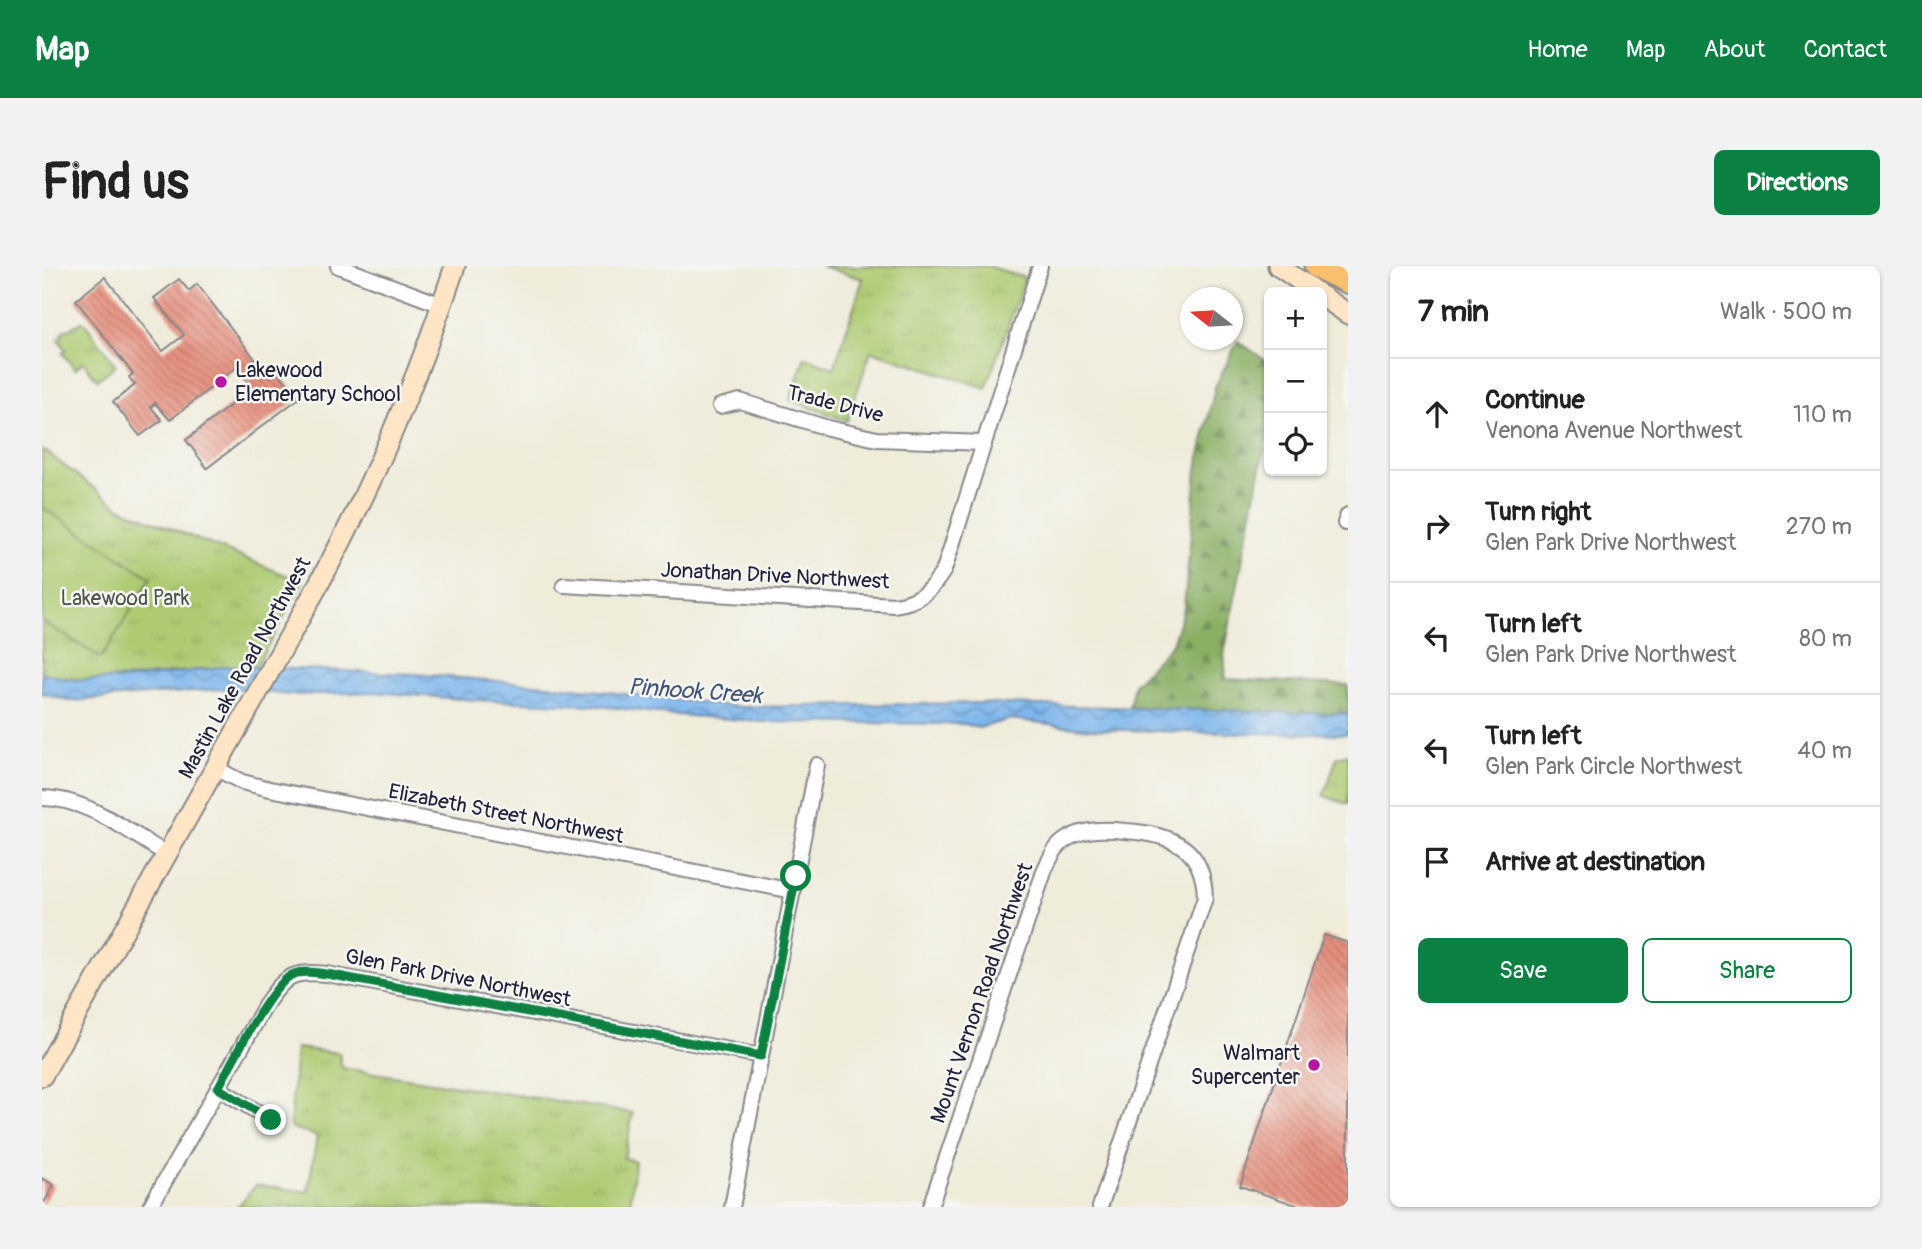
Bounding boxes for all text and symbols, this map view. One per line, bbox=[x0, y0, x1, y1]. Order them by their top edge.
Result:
text: Map bbox=[35, 29, 90, 70]
text: Home bbox=[1527, 35, 1588, 64]
text: Map bbox=[1626, 35, 1666, 64]
text: About bbox=[1704, 35, 1766, 64]
text: Contact bbox=[1804, 35, 1887, 64]
button: Directions bbox=[1714, 150, 1880, 215]
text: Find us bbox=[42, 152, 189, 213]
north arrow bbox=[1180, 287, 1243, 350]
map controls bbox=[1264, 287, 1327, 476]
button: + bbox=[1264, 287, 1327, 350]
text: 7 min bbox=[1418, 293, 1489, 330]
text: Walk · 500 m bbox=[1720, 297, 1852, 326]
button: − bbox=[1264, 350, 1327, 413]
place label: Lakewood Elementary School bbox=[235, 357, 401, 408]
marker: Lakewood Elementary School bbox=[213, 374, 229, 390]
street label: Trade Drive bbox=[784, 379, 887, 429]
text: Continue bbox=[1485, 384, 1585, 416]
icon: ahead bbox=[1418, 395, 1456, 433]
text: 110 m bbox=[1793, 400, 1852, 429]
button: locate bbox=[1264, 413, 1327, 476]
text: Venona Avenue Northwest bbox=[1485, 416, 1742, 445]
text: Turn right bbox=[1485, 496, 1591, 528]
icon: right bbox=[1418, 507, 1456, 545]
text: 270 m bbox=[1786, 512, 1852, 541]
text: Glen Park Drive Northwest bbox=[1485, 528, 1736, 557]
street label: Mastin Lake Road Northwest bbox=[173, 552, 318, 784]
street label: Jonathan Drive Northwest bbox=[660, 557, 891, 596]
park label: Lakewood Park bbox=[60, 585, 190, 612]
text: Turn left bbox=[1485, 608, 1581, 640]
icon: left bbox=[1418, 619, 1456, 657]
text: 80 m bbox=[1799, 624, 1852, 653]
text: Glen Park Drive Northwest bbox=[1485, 640, 1736, 669]
water label: Pinhook Creek bbox=[627, 672, 765, 710]
text: Turn left bbox=[1485, 720, 1581, 752]
icon: left bbox=[1418, 731, 1456, 769]
text: 40 m bbox=[1798, 736, 1852, 765]
text: Glen Park Circle Northwest bbox=[1485, 752, 1742, 781]
street label: Elizabeth Street Northwest bbox=[386, 778, 626, 850]
icon: arrive bbox=[1418, 843, 1456, 881]
text: Arrive at destination bbox=[1485, 846, 1705, 878]
street label: Mount Vernon Road Northwest bbox=[925, 859, 1039, 1127]
route start bbox=[780, 860, 811, 891]
button: Save bbox=[1418, 938, 1628, 1003]
button: Share bbox=[1642, 938, 1852, 1003]
street label: Glen Park Drive Northwest bbox=[343, 943, 574, 1013]
place label: Walmart Supercenter bbox=[1191, 1040, 1301, 1091]
marker: Walmart Supercenter bbox=[1306, 1057, 1322, 1073]
route end bbox=[255, 1104, 286, 1135]

